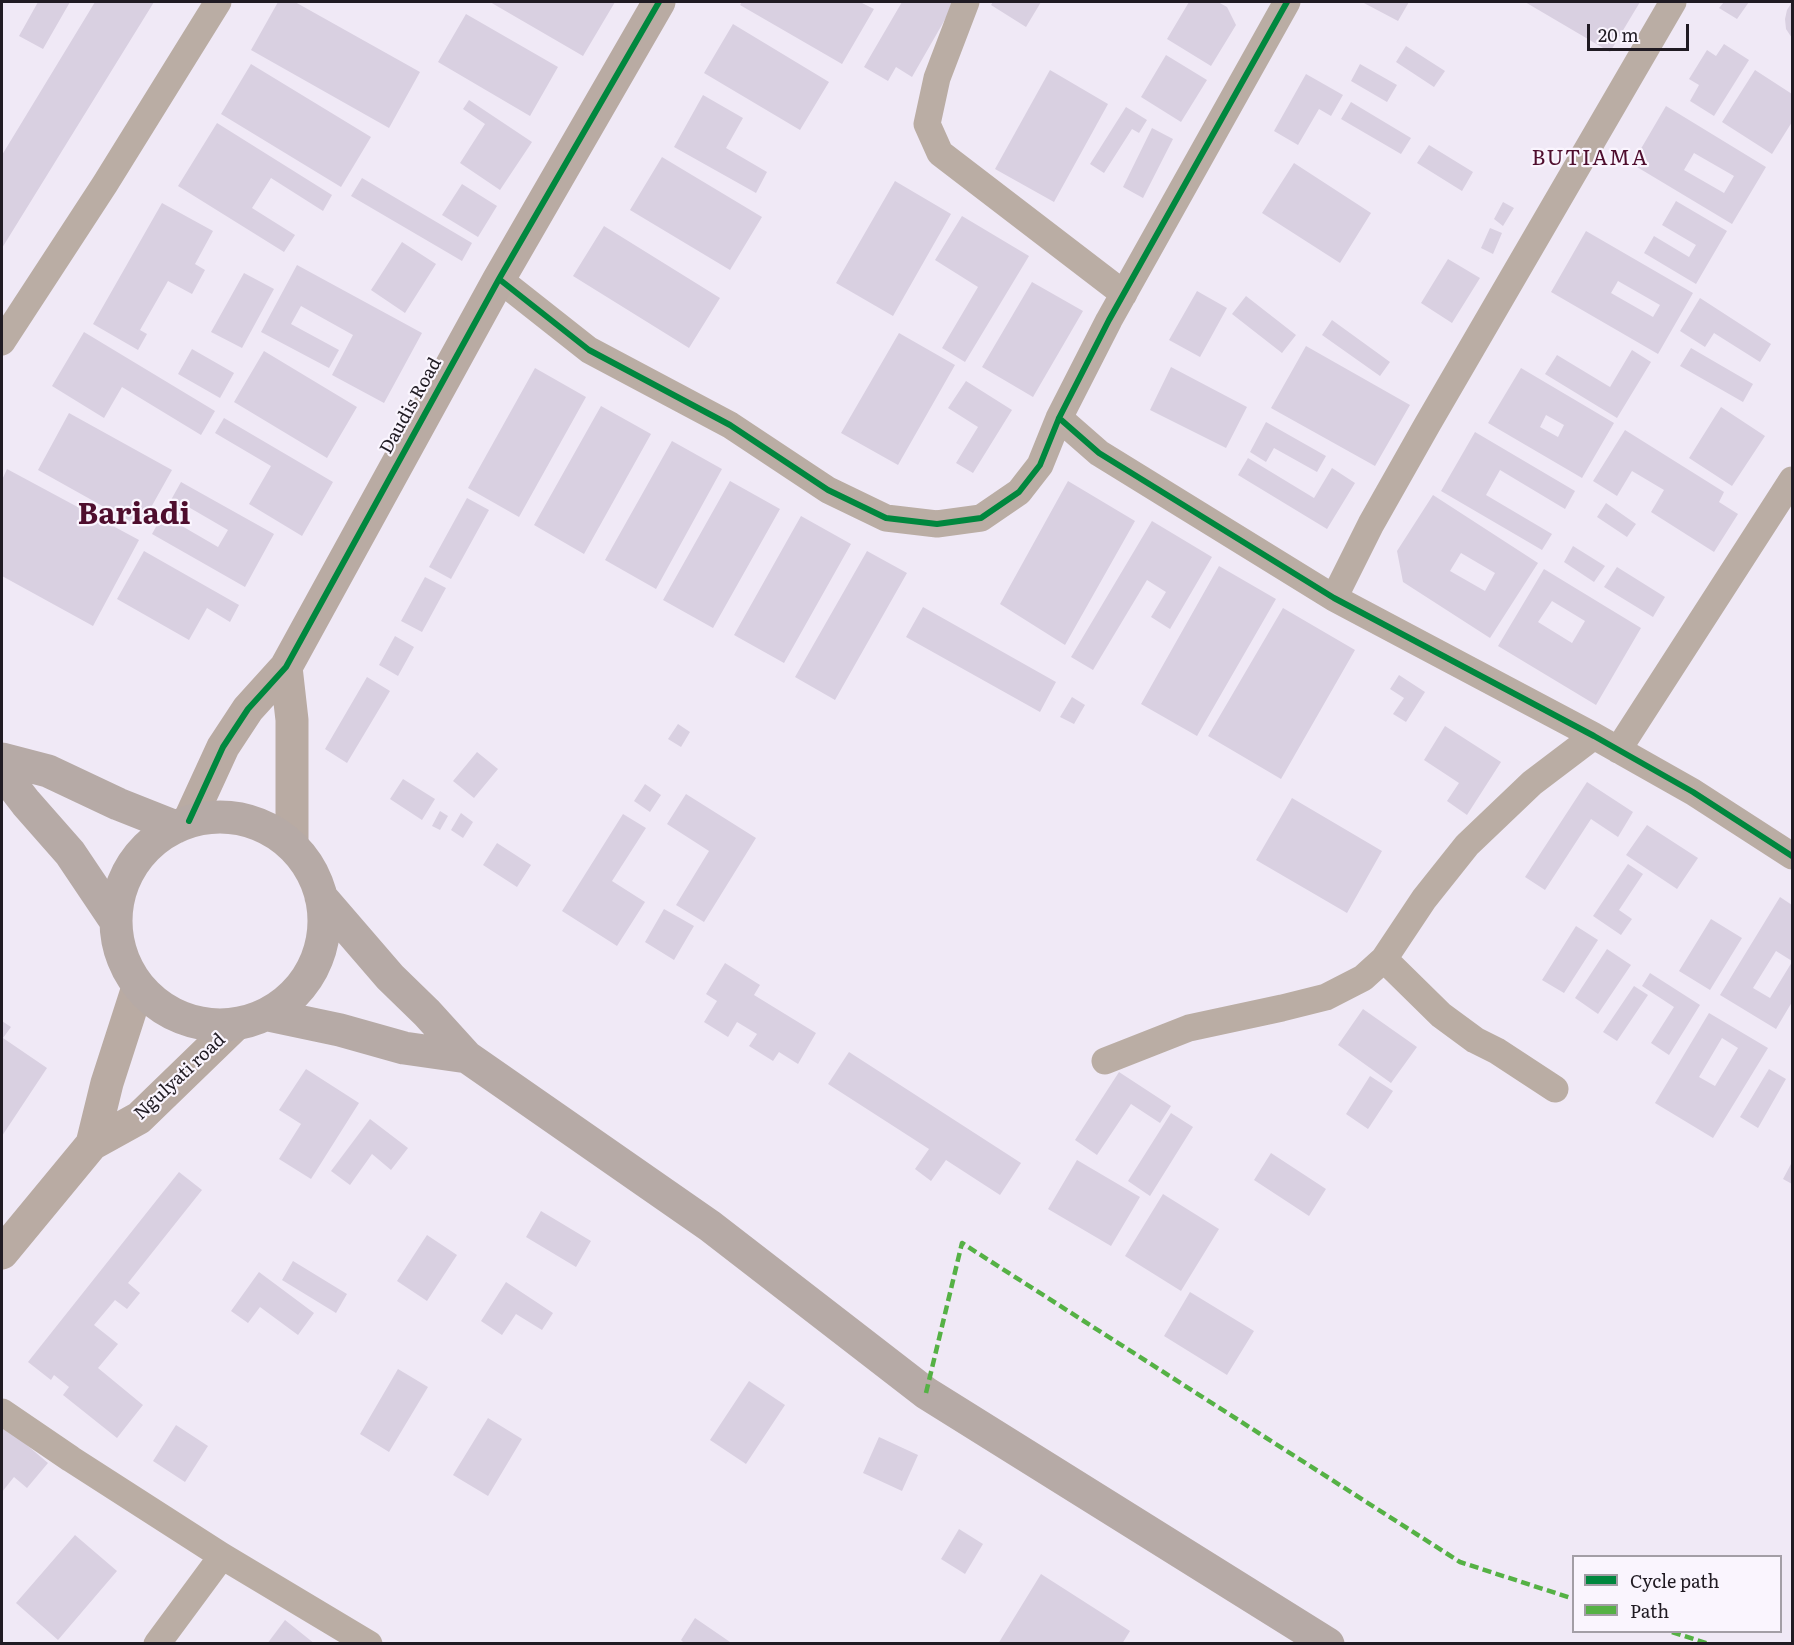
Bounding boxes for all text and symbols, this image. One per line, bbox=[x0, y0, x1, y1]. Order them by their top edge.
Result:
scale bar bbox=[1590, 12, 1692, 50]
text: 20 m bbox=[1598, 21, 1639, 48]
district label: BUTIAMA bbox=[1531, 146, 1649, 172]
street label: Daudis Road bbox=[376, 354, 446, 458]
district label: Bariadi bbox=[78, 497, 190, 533]
street label: Ngulyati road bbox=[130, 1029, 230, 1125]
legend bbox=[1572, 1555, 1782, 1633]
text: Cycle path bbox=[1630, 1567, 1719, 1594]
text: Path bbox=[1630, 1597, 1669, 1624]

